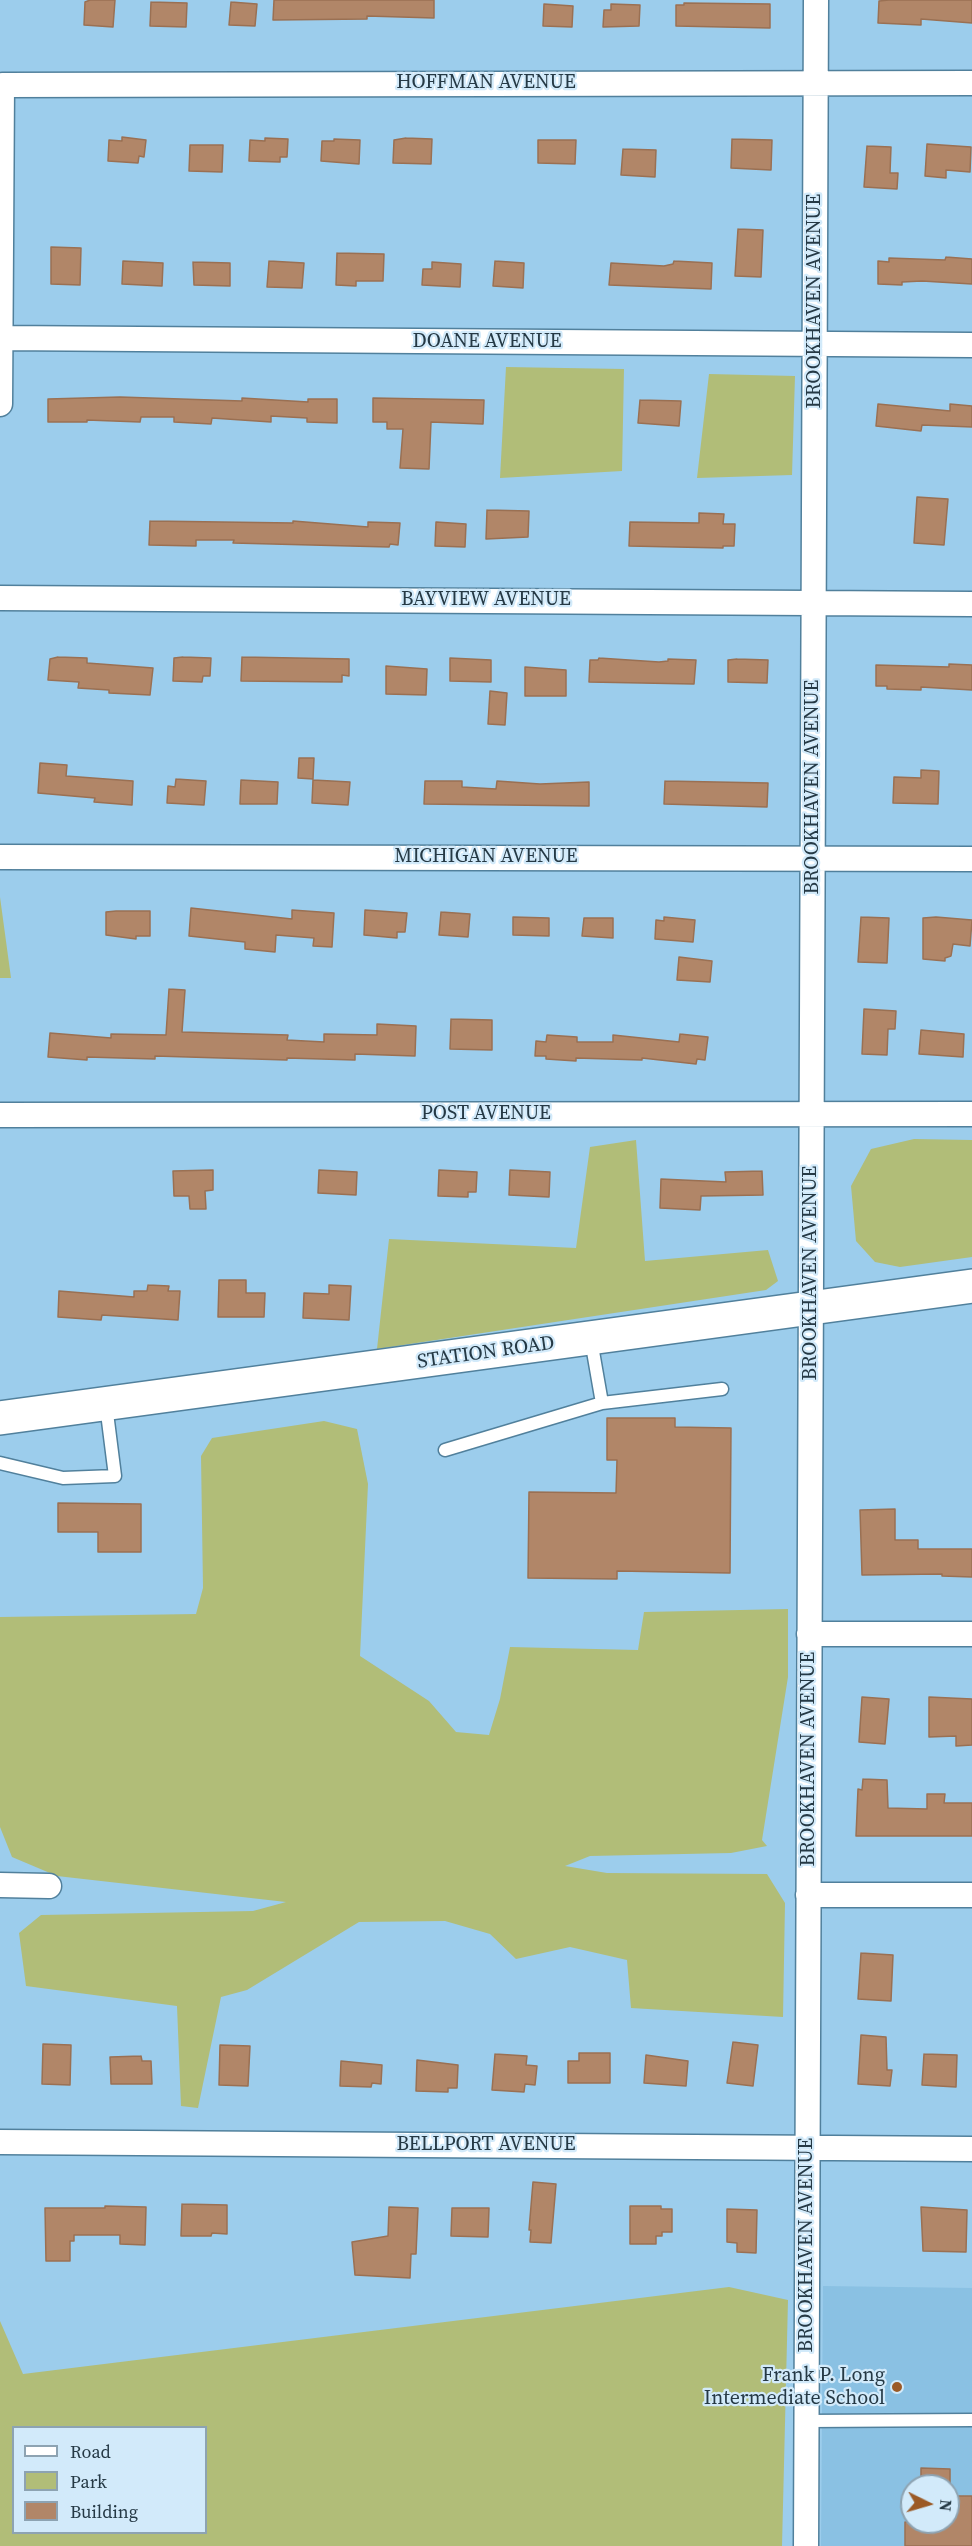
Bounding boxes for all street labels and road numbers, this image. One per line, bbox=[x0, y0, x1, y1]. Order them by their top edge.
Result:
street label: HOFFMAN AVENUE bbox=[396, 71, 576, 95]
street label: BROOKHAVEN AVENUE bbox=[803, 194, 827, 408]
street label: DOANE AVENUE bbox=[412, 330, 562, 354]
street label: BAYVIEW AVENUE bbox=[401, 588, 571, 612]
street label: BROOKHAVEN AVENUE bbox=[801, 680, 825, 894]
street label: MICHIGAN AVENUE bbox=[394, 845, 578, 869]
street label: POST AVENUE bbox=[421, 1102, 551, 1126]
street label: BROOKHAVEN AVENUE bbox=[799, 1166, 823, 1380]
street label: STATION ROAD bbox=[416, 1332, 556, 1374]
street label: BROOKHAVEN AVENUE bbox=[797, 1652, 821, 1866]
street label: BELLPORT AVENUE bbox=[397, 2133, 575, 2157]
street label: BROOKHAVEN AVENUE bbox=[795, 2138, 819, 2352]

